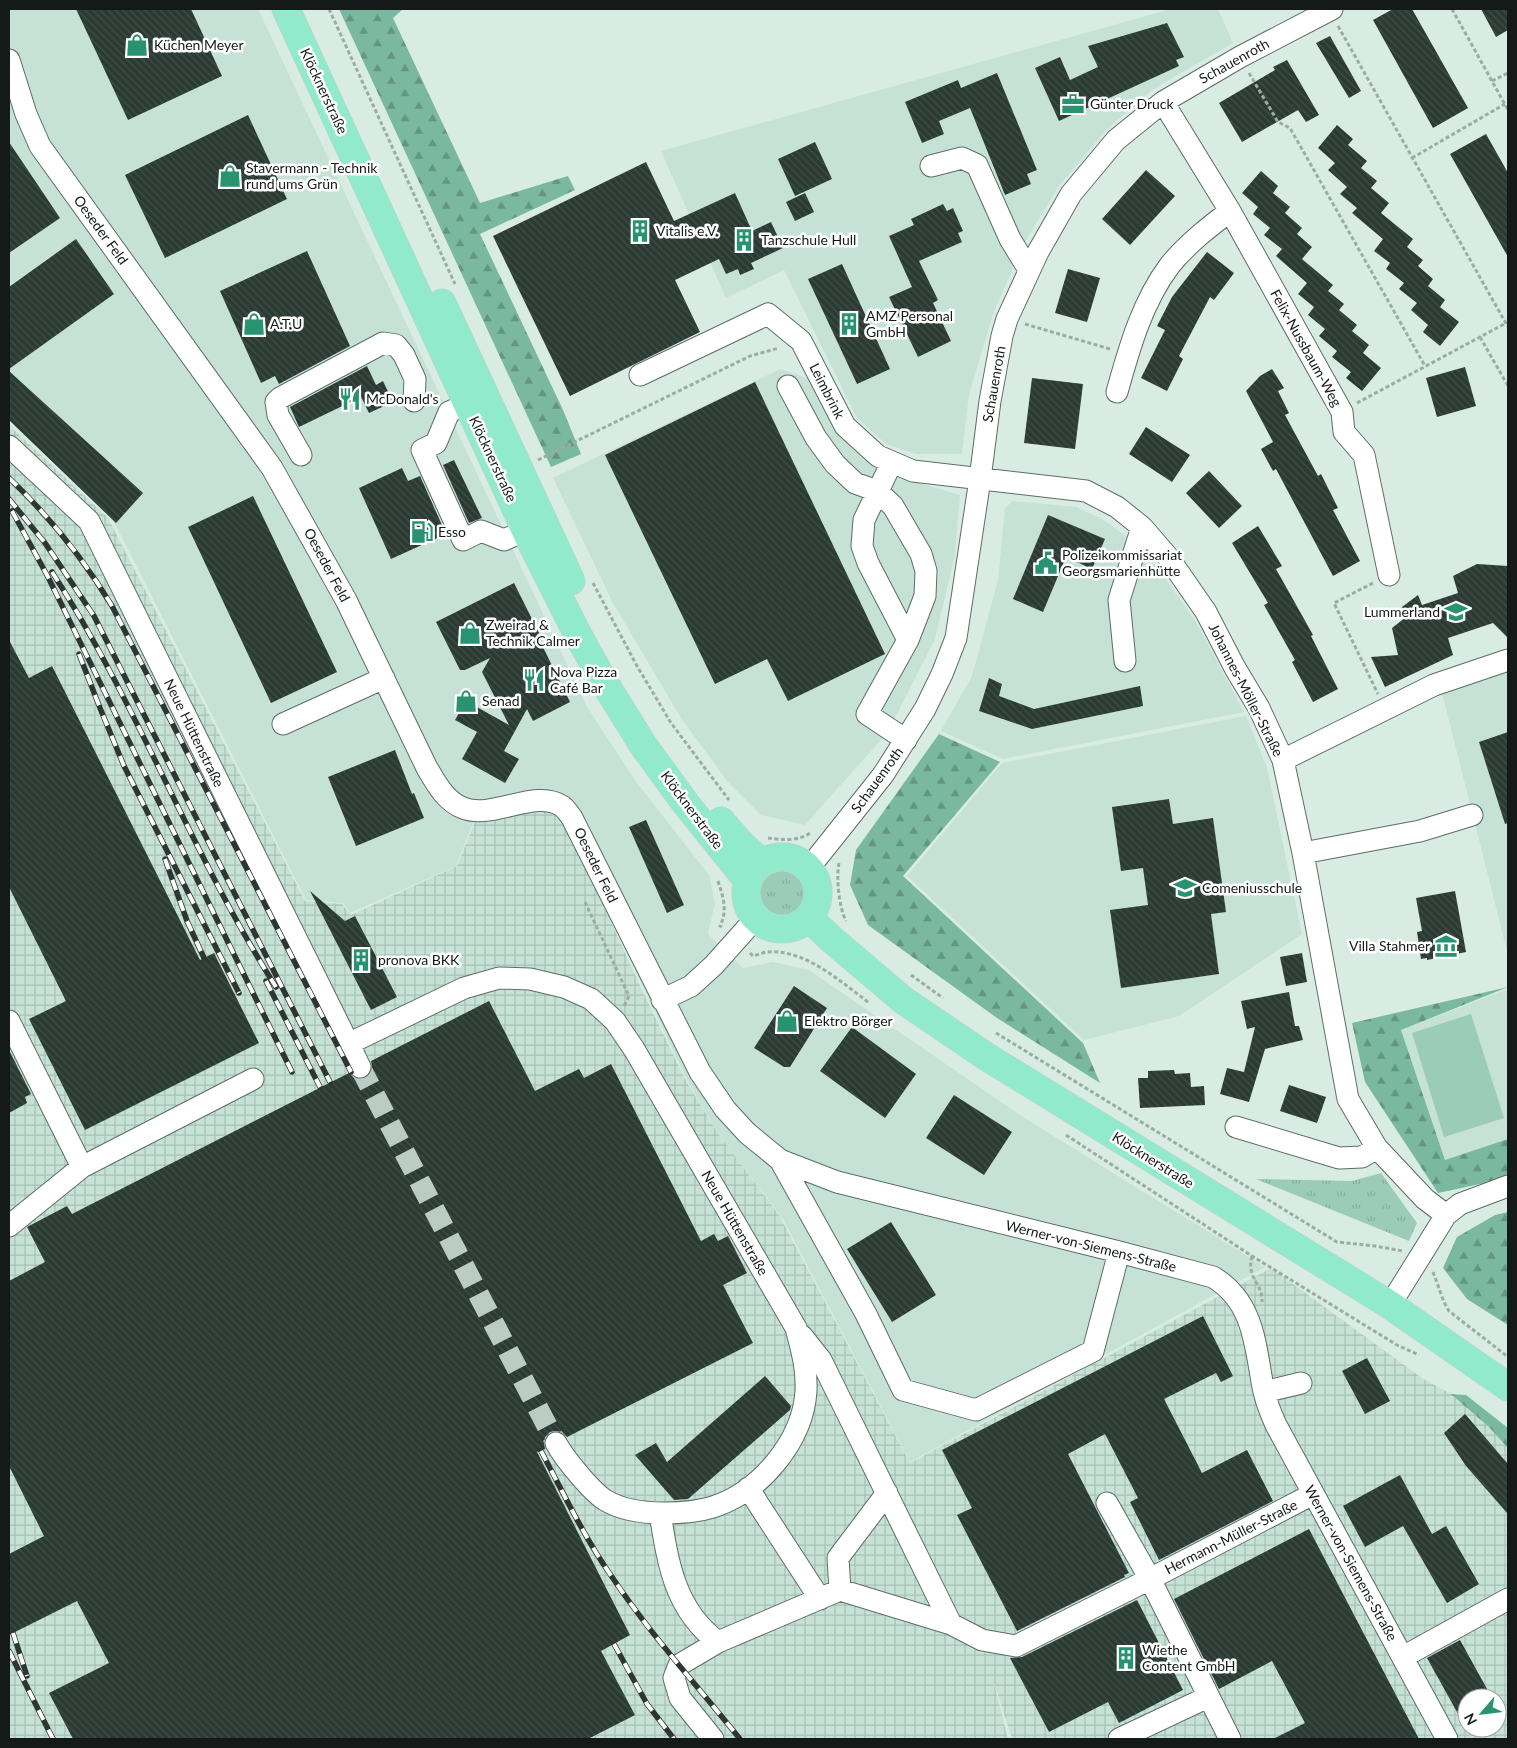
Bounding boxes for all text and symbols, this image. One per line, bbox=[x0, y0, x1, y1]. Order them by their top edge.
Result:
shop icon: Küchen Meyer bbox=[124, 32, 150, 58]
street label: Schauenroth bbox=[1196, 34, 1272, 87]
place label: Küchen Meyer bbox=[154, 36, 244, 53]
street label: Klöcknerstraße bbox=[297, 45, 352, 137]
office icon: Günter Druck bbox=[1060, 91, 1086, 117]
place label: Günter Druck bbox=[1090, 95, 1174, 112]
place label: Stavermann - Technik rund ums Grün bbox=[246, 159, 378, 192]
shop icon: Stavermann - Technik rund ums Grün bbox=[217, 163, 243, 189]
street label: Oeseder Feld bbox=[71, 192, 132, 268]
building icon: Vitalis e.V. bbox=[627, 218, 653, 244]
place label: Vitalis e.V. bbox=[656, 222, 719, 239]
building icon: Tanzschule Hull bbox=[731, 227, 757, 253]
place label: Tanzschule Hull bbox=[761, 231, 856, 248]
street label: Felix-Nussbaum-Weg bbox=[1267, 286, 1346, 409]
place label: AMZ Personal GmbH bbox=[866, 307, 953, 340]
shop icon: A.T.U bbox=[241, 311, 267, 337]
building icon: AMZ Personal GmbH bbox=[836, 311, 862, 337]
place label: A.T.U bbox=[270, 315, 302, 332]
street label: Schauenroth bbox=[978, 344, 1009, 424]
street label: Leimbrink bbox=[806, 360, 849, 422]
restaurant icon: McDonald's bbox=[337, 386, 363, 412]
place label: McDonald's bbox=[366, 390, 439, 407]
street label: Klöcknerstraße bbox=[466, 413, 521, 505]
fuel station icon: Esso bbox=[409, 519, 435, 545]
place label: Esso bbox=[438, 523, 466, 540]
street label: Oeseder Feld bbox=[301, 525, 354, 605]
place label: Polizeikommissariat Georgsmarienhütte bbox=[1062, 546, 1182, 579]
public building icon: Polizeikommissariat Georgsmarienhütte bbox=[1033, 550, 1059, 576]
school or university icon: Lummerland bbox=[1443, 599, 1469, 625]
place label: Lummerland bbox=[1364, 603, 1440, 620]
place label: Zweirad & Technik Calmer bbox=[486, 616, 580, 649]
shop icon: Zweirad & Technik Calmer bbox=[457, 620, 483, 646]
street label: Johannes-Möller-Straße bbox=[1205, 620, 1287, 759]
place label: Nova Pizza Café Bar bbox=[550, 663, 617, 696]
restaurant icon: Nova Pizza Café Bar bbox=[521, 667, 547, 693]
street label: Neue Hüttenstraße bbox=[161, 676, 228, 790]
shop icon: Senad bbox=[453, 688, 479, 714]
place label: Senad bbox=[482, 692, 520, 709]
street label: Schauenroth bbox=[847, 743, 906, 816]
street label: Klöcknerstraße bbox=[658, 767, 727, 852]
street label: Oeseder Feld bbox=[571, 824, 622, 905]
school or university icon: Comeniusschule bbox=[1172, 875, 1198, 901]
place label: Comeniusschule bbox=[1202, 879, 1302, 896]
museum icon: Villa Stahmer bbox=[1433, 933, 1459, 959]
place label: Villa Stahmer bbox=[1349, 937, 1430, 954]
building icon: pronova BKK bbox=[348, 947, 374, 973]
place label: pronova BKK bbox=[378, 951, 460, 968]
shop icon: Elektro Börger bbox=[774, 1008, 800, 1034]
place label: Elektro Börger bbox=[804, 1012, 893, 1029]
street label: Klöcknerstraße bbox=[1109, 1128, 1197, 1191]
street label: Neue Hüttenstraße bbox=[699, 1167, 772, 1278]
street label: Werner-von-Siemens-Straße bbox=[1004, 1216, 1178, 1275]
street label: Werner-von-Siemens-Straße bbox=[1301, 1482, 1401, 1644]
street label: Hermann-Müller-Straße bbox=[1162, 1496, 1300, 1577]
place label: Wiethe Content GmbH bbox=[1142, 1641, 1236, 1674]
building icon: Wiethe Content GmbH bbox=[1113, 1645, 1139, 1671]
north arrow bbox=[1457, 1688, 1507, 1738]
text: N bbox=[1460, 1711, 1480, 1728]

